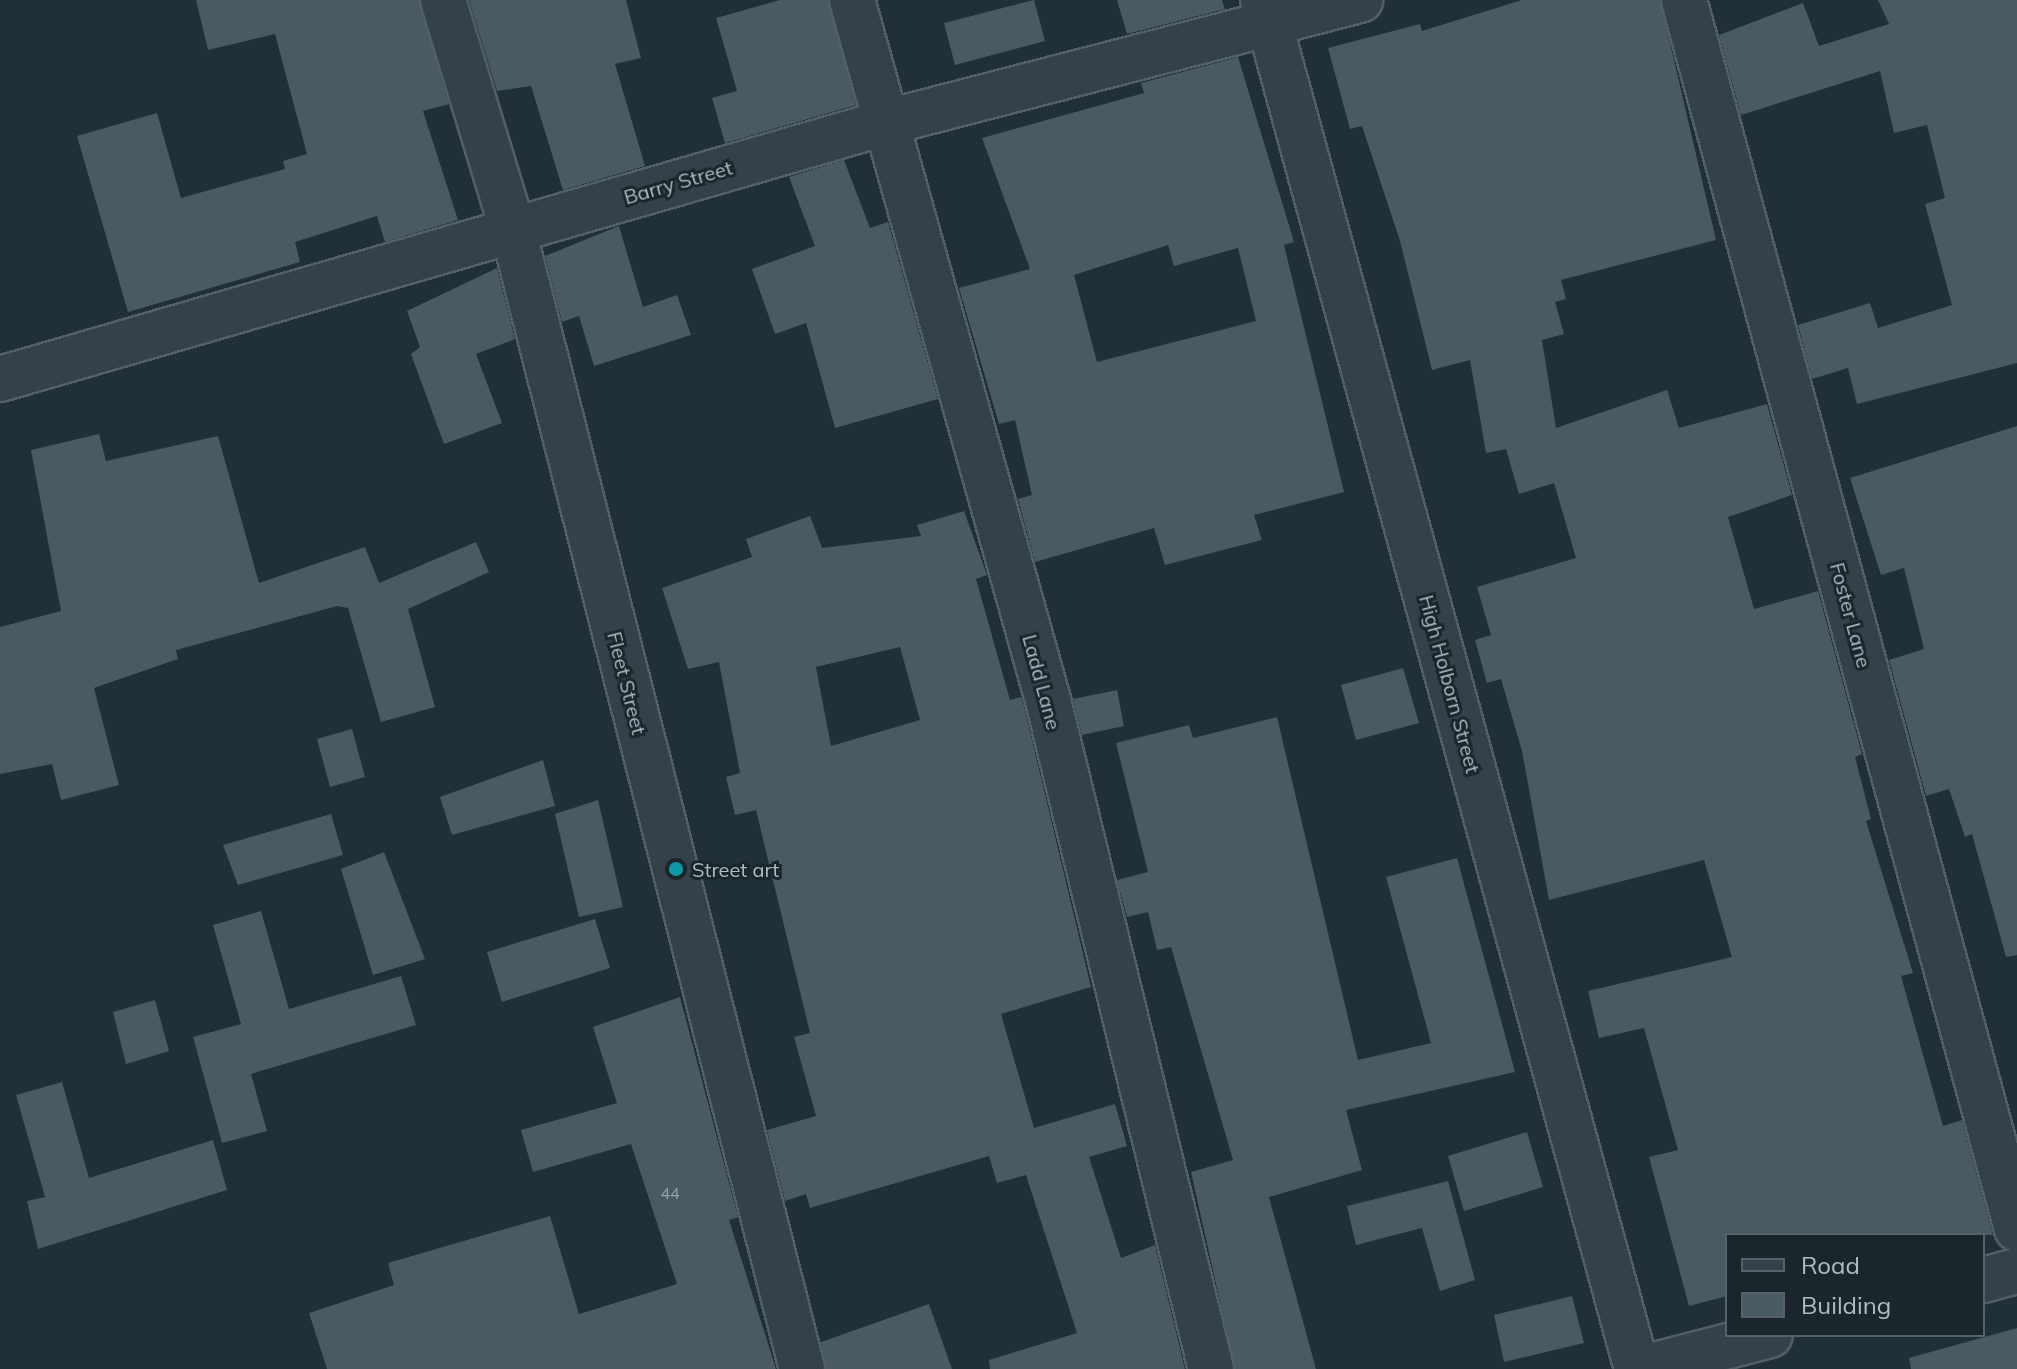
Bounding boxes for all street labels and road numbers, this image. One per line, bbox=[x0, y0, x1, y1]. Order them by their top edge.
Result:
street label: Barry Street bbox=[621, 155, 735, 209]
street label: Foster Lane bbox=[1825, 560, 1877, 670]
street label: High Holborn Street bbox=[1415, 592, 1485, 776]
street label: Fleet Street bbox=[603, 629, 651, 737]
street label: Ladd Lane bbox=[1018, 632, 1066, 732]

